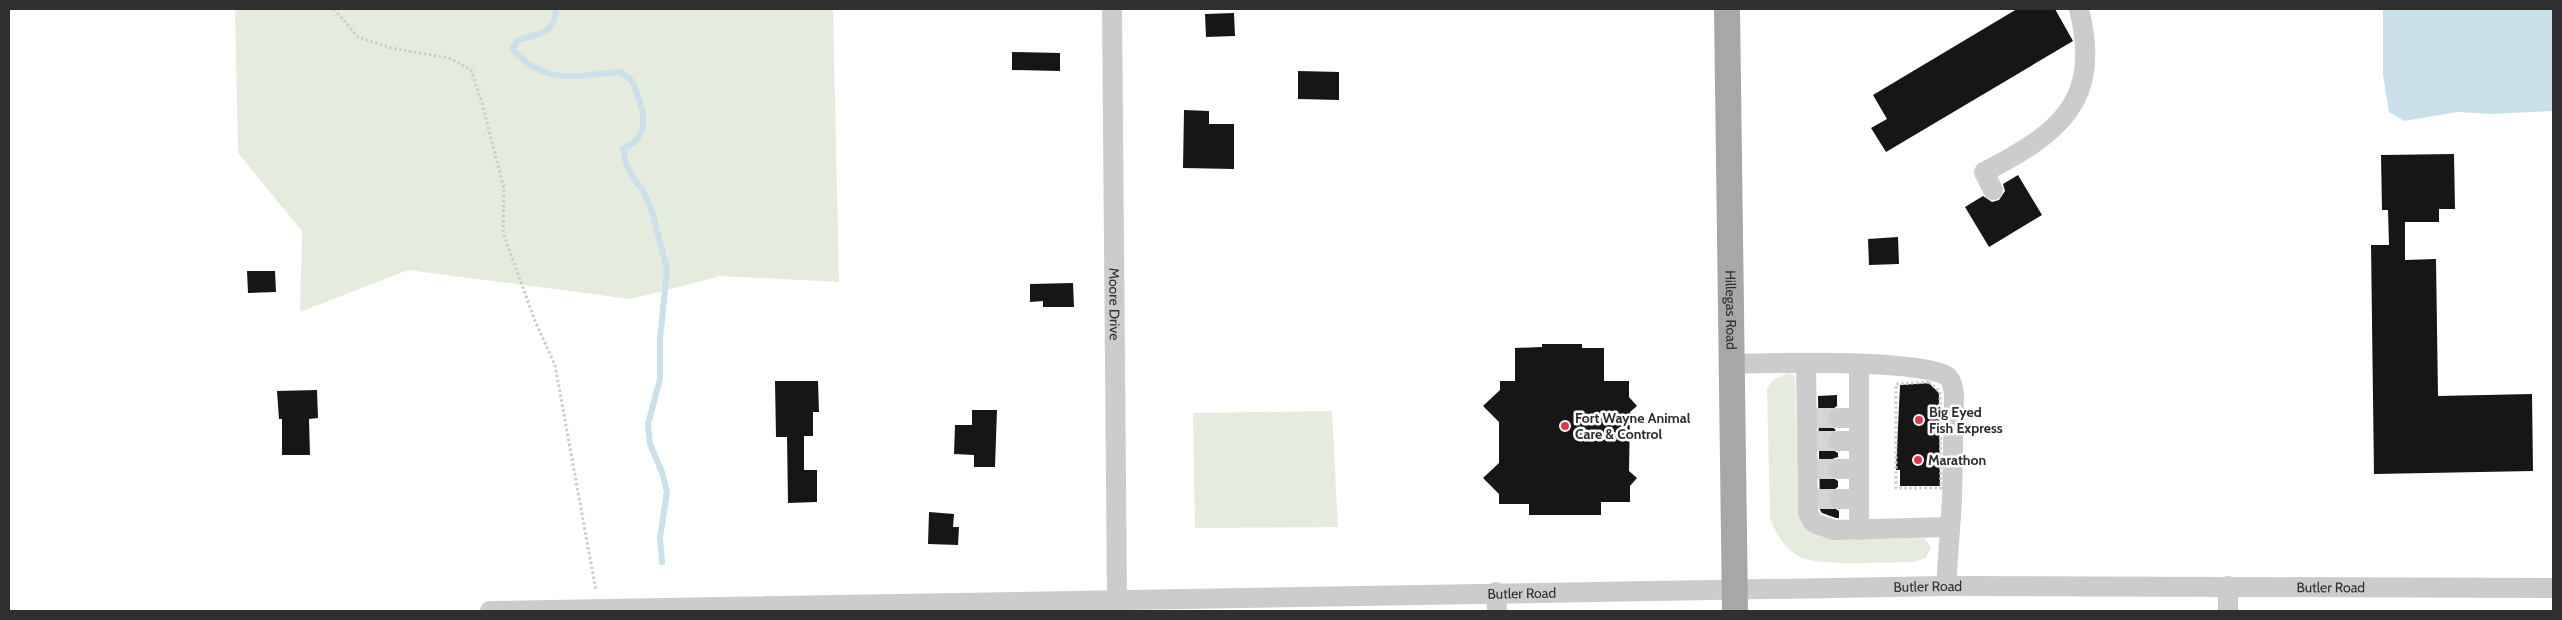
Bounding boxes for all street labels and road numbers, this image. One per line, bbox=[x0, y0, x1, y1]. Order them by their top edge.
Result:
street label: Moore Drive bbox=[1105, 268, 1124, 340]
street label: Hillegas Road bbox=[1721, 270, 1741, 350]
street label: Butler Road bbox=[1893, 577, 1962, 596]
street label: Butler Road bbox=[2296, 578, 2365, 596]
street label: Butler Road bbox=[1487, 584, 1556, 603]

